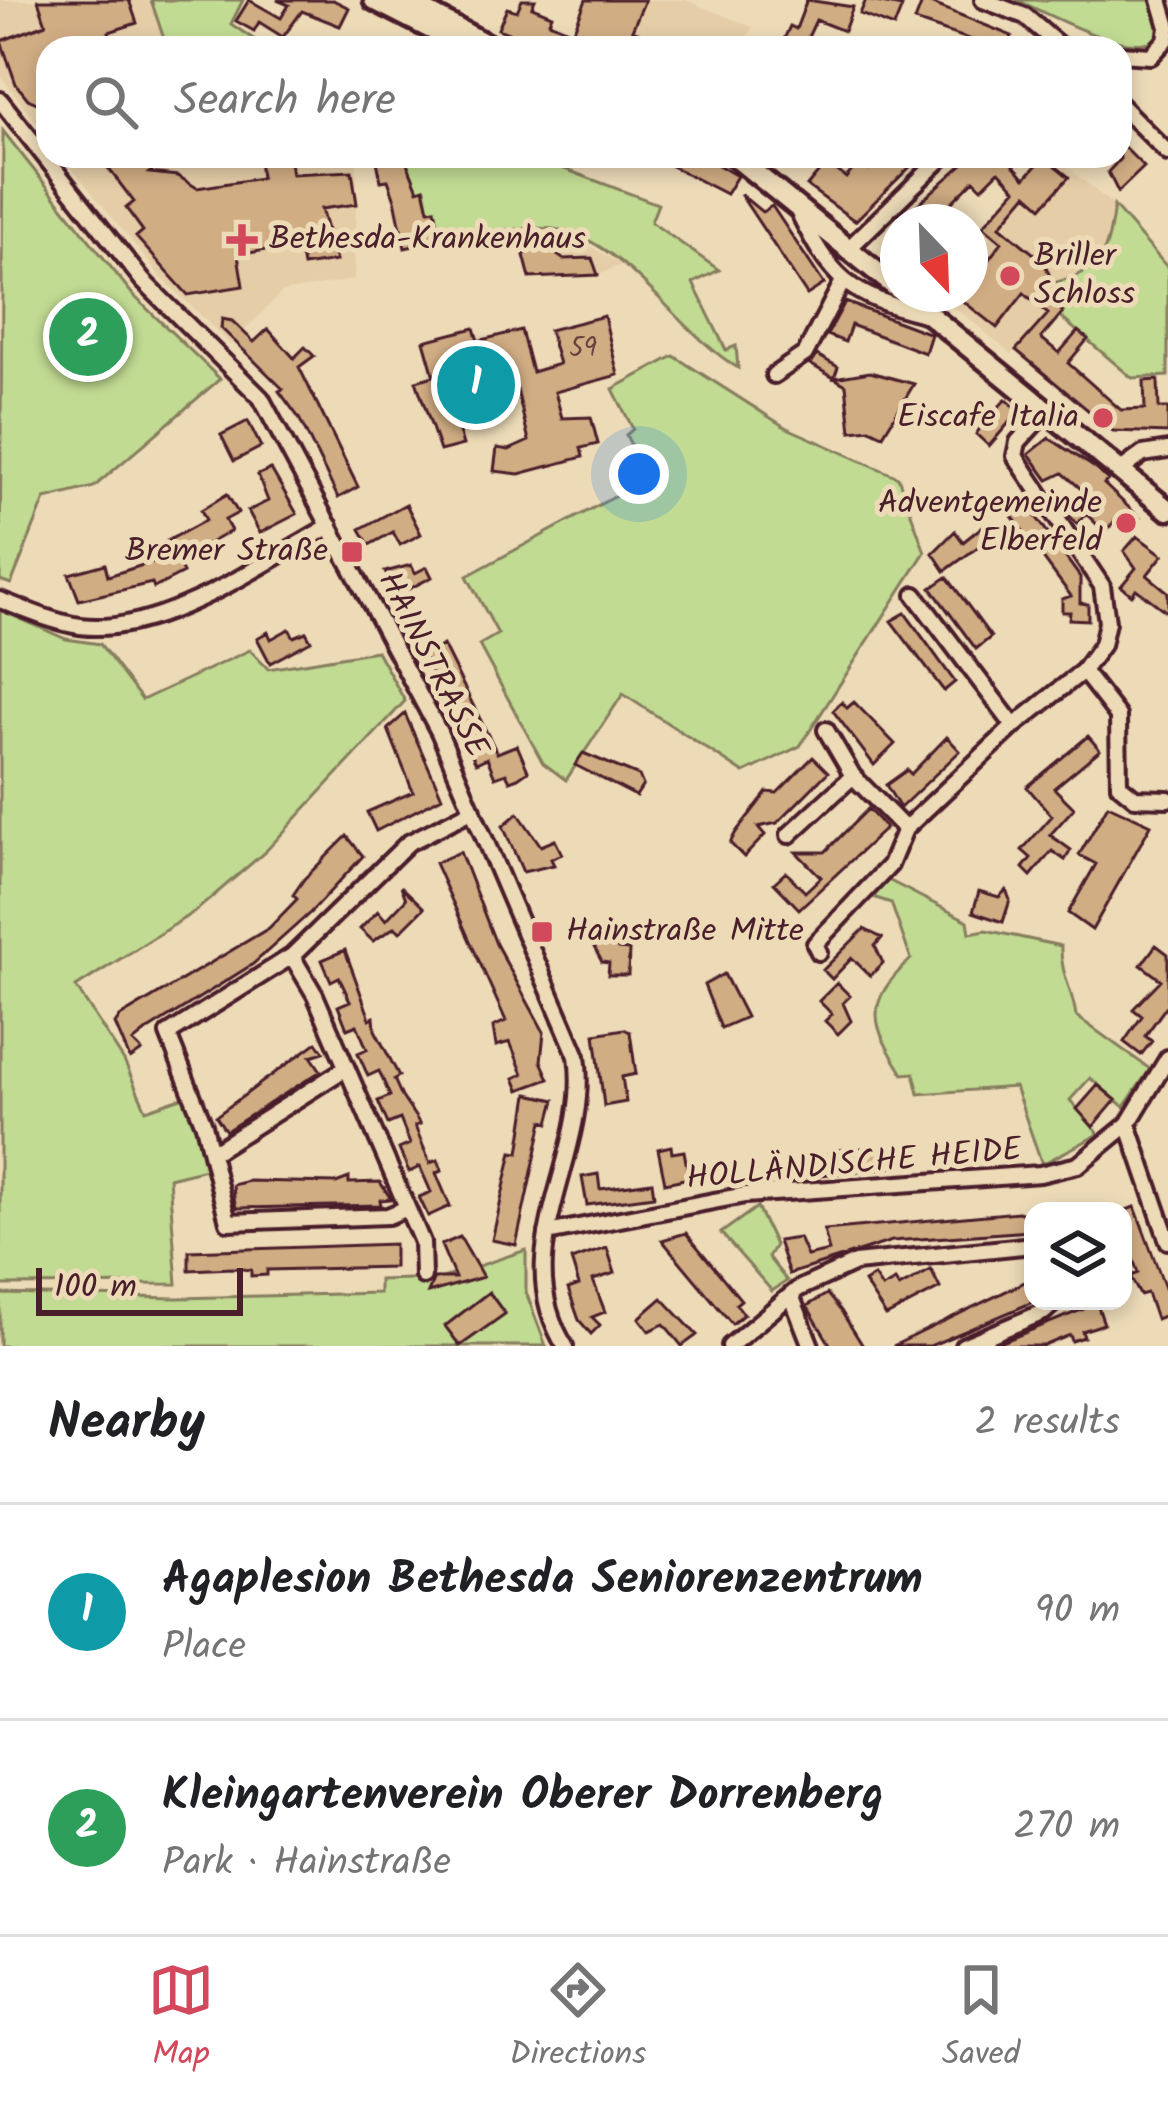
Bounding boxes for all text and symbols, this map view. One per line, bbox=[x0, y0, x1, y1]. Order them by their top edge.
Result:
search box bbox=[36, 36, 1132, 168]
text: Search here bbox=[174, 66, 396, 138]
icon: search bbox=[78, 69, 144, 135]
north arrow bbox=[880, 204, 988, 312]
place label: Bethesda-Krankenhaus bbox=[269, 214, 586, 267]
marker: Bethesda-Krankenhaus bbox=[226, 224, 258, 256]
place label: Briller Schloss bbox=[1034, 231, 1135, 322]
marker: Briller Schloss bbox=[997, 263, 1023, 289]
pin: 2 bbox=[49, 292, 127, 382]
house number: 59 bbox=[569, 327, 597, 370]
pin: 1 bbox=[437, 340, 515, 430]
place label: Eiscafe Italia bbox=[897, 392, 1079, 445]
marker: Eiscafe Italia bbox=[1090, 405, 1116, 431]
your location bbox=[609, 444, 669, 504]
place label: Adventgemeinde Elberfeld bbox=[878, 478, 1104, 569]
marker: Adventgemeinde Elberfeld bbox=[1113, 510, 1139, 536]
place label: Bremer Straße bbox=[125, 526, 328, 579]
marker: Bremer Straße bbox=[339, 539, 365, 565]
street label: HAINSTRASSE bbox=[362, 562, 502, 768]
place label: Hainstraße Mitte bbox=[566, 906, 804, 959]
marker: Hainstraße Mitte bbox=[529, 919, 555, 945]
street label: HOLLÄNDISCHE HEIDE bbox=[684, 1124, 1025, 1206]
map controls bbox=[1024, 1202, 1132, 1310]
button: layers bbox=[1024, 1202, 1132, 1310]
scale bar bbox=[36, 1262, 243, 1315]
text: 100 m bbox=[54, 1262, 137, 1315]
text: Nearby bbox=[48, 1384, 205, 1465]
text: 2 results bbox=[975, 1393, 1120, 1455]
text: Agaplesion Bethesda Seniorenzentrum bbox=[162, 1545, 923, 1617]
text: 1 bbox=[81, 1581, 93, 1643]
text: 90 m bbox=[1035, 1581, 1120, 1643]
text: Place bbox=[162, 1617, 246, 1679]
text: Kleingartenverein Oberer Dorrenberg bbox=[162, 1761, 883, 1833]
text: 2 bbox=[76, 1797, 98, 1859]
text: 270 m bbox=[1013, 1797, 1120, 1859]
text: Park · Hainstraße bbox=[162, 1833, 451, 1895]
tab: Map bbox=[148, 1957, 214, 2082]
tab: Directions bbox=[509, 1957, 646, 2082]
tab: Saved bbox=[942, 1957, 1020, 2082]

